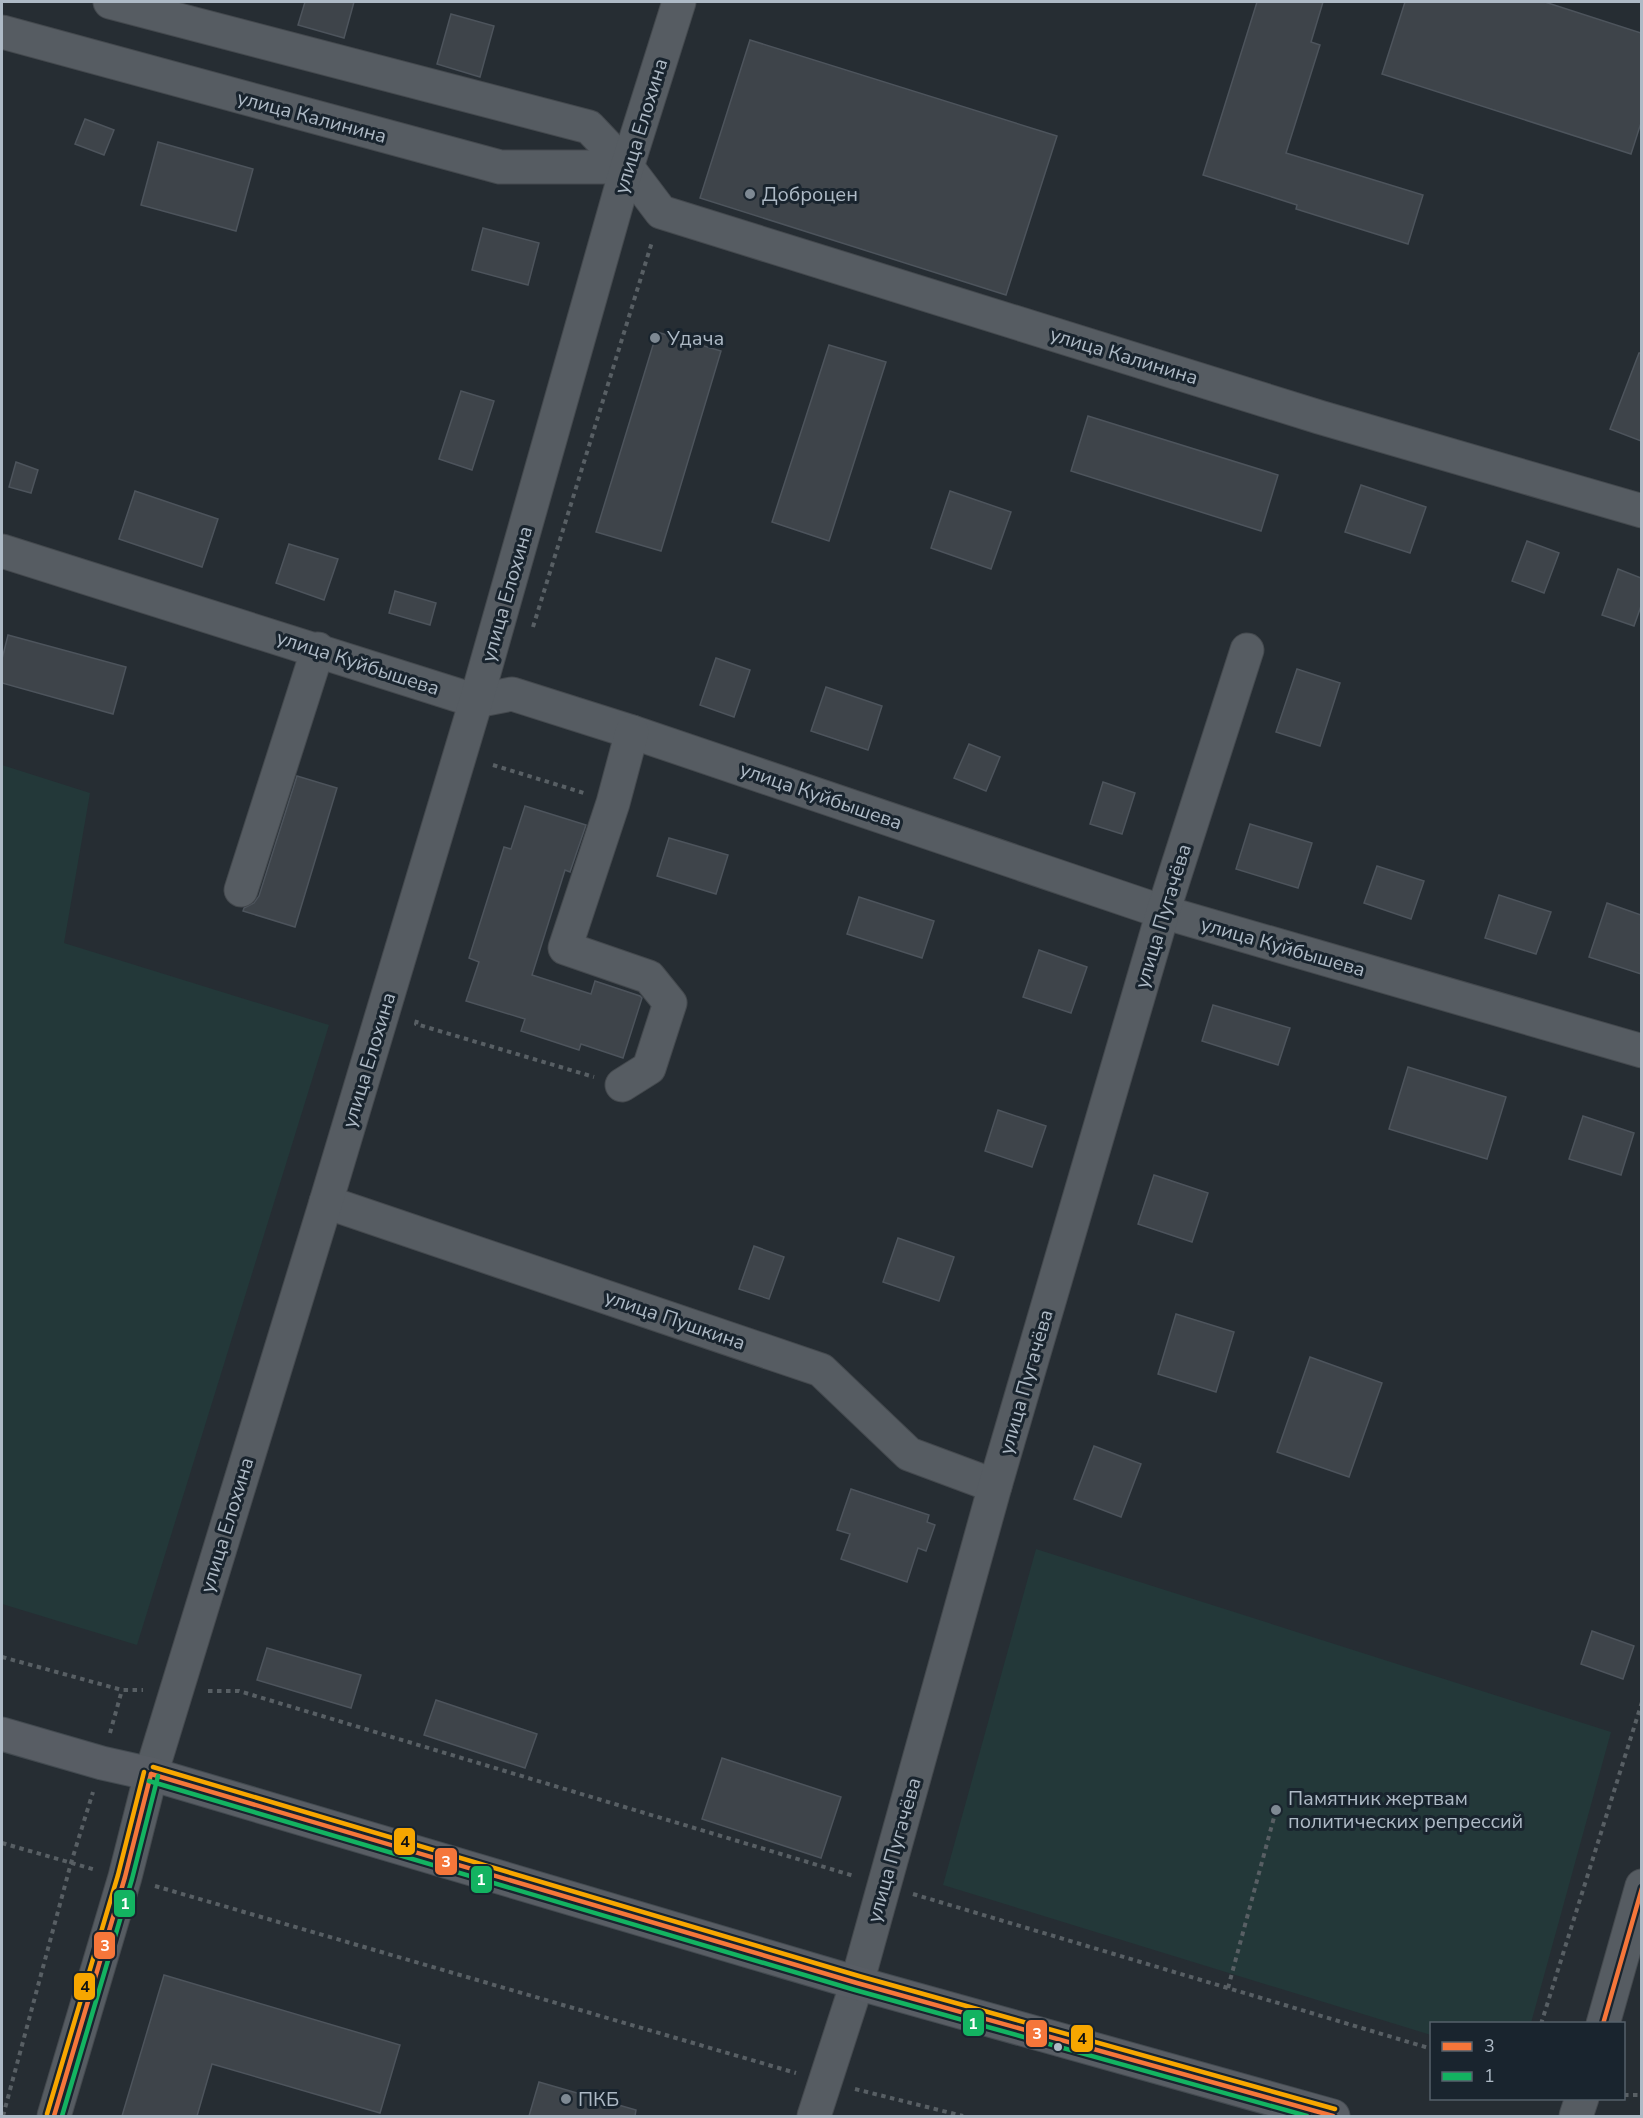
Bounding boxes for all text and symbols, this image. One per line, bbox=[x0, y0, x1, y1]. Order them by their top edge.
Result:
street label: улица Елохина bbox=[608, 55, 674, 197]
street label: улица Калинина bbox=[234, 84, 390, 150]
place label: Доброцен bbox=[762, 181, 858, 208]
marker: Доброцен bbox=[743, 187, 757, 201]
street label: улица Калинина bbox=[1047, 321, 1201, 391]
place label: Удача bbox=[666, 325, 724, 352]
marker: Удача bbox=[648, 331, 662, 345]
street label: улица Елохина bbox=[475, 523, 539, 665]
street label: улица Куйбышева bbox=[273, 624, 443, 702]
street label: улица Куйбышева bbox=[736, 756, 906, 836]
street label: улица Пугачёва bbox=[1128, 841, 1198, 991]
street label: улица Куйбышева bbox=[1198, 911, 1368, 983]
street label: улица Елохина bbox=[336, 989, 402, 1131]
street label: улица Пушкина bbox=[601, 1283, 749, 1357]
street label: улица Пугачёва bbox=[992, 1306, 1060, 1458]
street label: улица Елохина bbox=[194, 1454, 260, 1596]
street label: улица Пугачёва bbox=[860, 1774, 928, 1926]
place label: Памятник жертвам политических репрессий bbox=[1288, 1785, 1523, 1835]
marker: Памятник жертвам политических репрессий bbox=[1269, 1803, 1283, 1817]
line badge: 4 bbox=[393, 1827, 416, 1856]
text: 4 bbox=[400, 1831, 410, 1853]
line badge: 3 bbox=[434, 1847, 458, 1876]
text: 3 bbox=[441, 1851, 451, 1873]
line badge: 1 bbox=[470, 1865, 493, 1894]
text: 1 bbox=[476, 1869, 486, 1891]
line badge: 1 bbox=[113, 1889, 136, 1918]
text: 1 bbox=[120, 1893, 130, 1915]
line badge: 3 bbox=[93, 1931, 116, 1960]
text: 3 bbox=[100, 1935, 110, 1957]
line badge: 4 bbox=[73, 1972, 96, 2001]
text: 4 bbox=[80, 1976, 90, 1998]
line badge: 1 bbox=[962, 2009, 985, 2037]
text: 1 bbox=[968, 2013, 978, 2035]
line badge: 3 bbox=[1025, 2019, 1048, 2048]
legend bbox=[1430, 2022, 1625, 2100]
text: 3 bbox=[1032, 2023, 1042, 2045]
line badge: 4 bbox=[1070, 2024, 1094, 2053]
text: 4 bbox=[1077, 2028, 1087, 2050]
text: 3 bbox=[1484, 2034, 1495, 2058]
unlabelled marker bbox=[1052, 2041, 1064, 2053]
text: 1 bbox=[1484, 2064, 1495, 2088]
place label: ПКБ bbox=[578, 2086, 619, 2113]
marker: ПКБ bbox=[559, 2092, 573, 2106]

